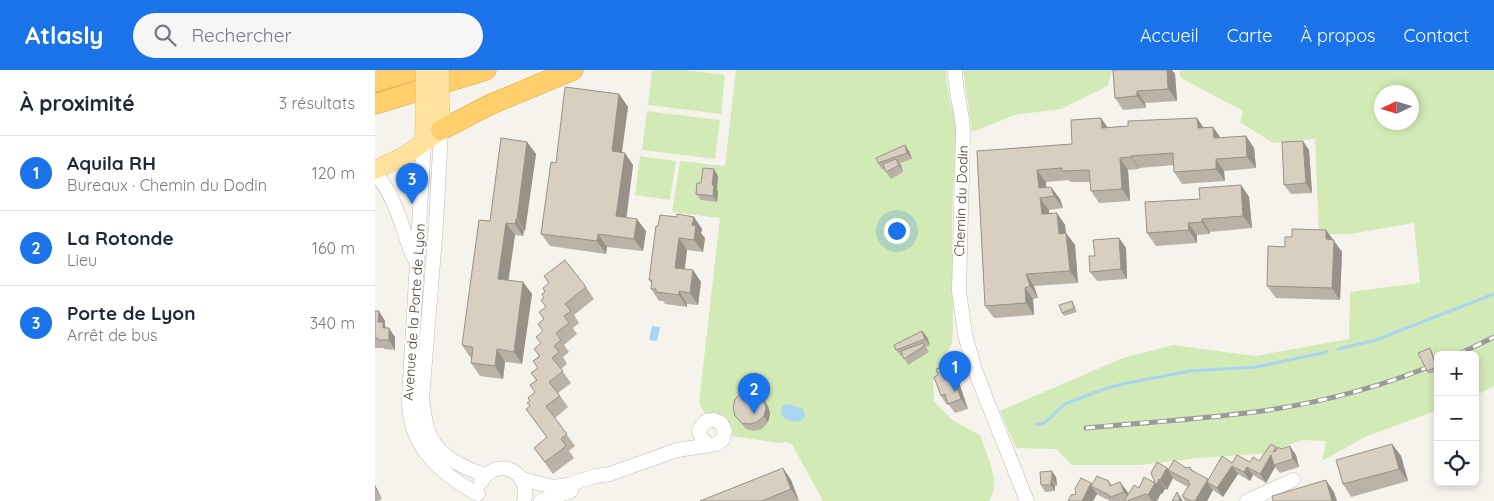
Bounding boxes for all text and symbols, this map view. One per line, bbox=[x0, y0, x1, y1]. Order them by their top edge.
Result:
search box bbox=[133, 13, 483, 58]
text: Atlasly bbox=[25, 20, 103, 50]
icon: search bbox=[151, 21, 179, 49]
text: Rechercher bbox=[191, 23, 292, 47]
text: Accueil bbox=[1140, 24, 1199, 47]
text: Carte bbox=[1227, 24, 1272, 47]
text: À propos bbox=[1300, 24, 1376, 47]
text: Contact bbox=[1404, 24, 1469, 47]
north arrow bbox=[1374, 85, 1419, 130]
text: À proximité bbox=[20, 90, 135, 116]
text: 3 résultats bbox=[279, 93, 355, 113]
street label: Chemin du Dodin bbox=[950, 145, 972, 257]
text: Aquila RH bbox=[67, 151, 156, 175]
text: 1 bbox=[33, 163, 39, 183]
text: 120 m bbox=[312, 163, 355, 183]
pin: 3 bbox=[396, 163, 428, 204]
text: Bureaux · Chemin du Dodin bbox=[67, 175, 267, 195]
your location bbox=[884, 218, 910, 244]
street label: Avenue de la Porte de Lyon bbox=[399, 223, 429, 401]
text: La Rotonde bbox=[67, 226, 174, 250]
text: 2 bbox=[31, 238, 41, 258]
text: 160 m bbox=[312, 238, 355, 258]
text: Lieu bbox=[67, 250, 97, 270]
text: Porte de Lyon bbox=[67, 301, 196, 325]
text: 3 bbox=[32, 313, 40, 333]
text: 340 m bbox=[310, 313, 355, 333]
text: Arrêt de bus bbox=[67, 325, 158, 345]
pin: 1 bbox=[939, 351, 971, 392]
map controls bbox=[1434, 351, 1479, 486]
button: + bbox=[1434, 351, 1479, 396]
pin: 2 bbox=[738, 373, 770, 414]
button: − bbox=[1434, 396, 1479, 441]
button: locate bbox=[1434, 441, 1479, 486]

